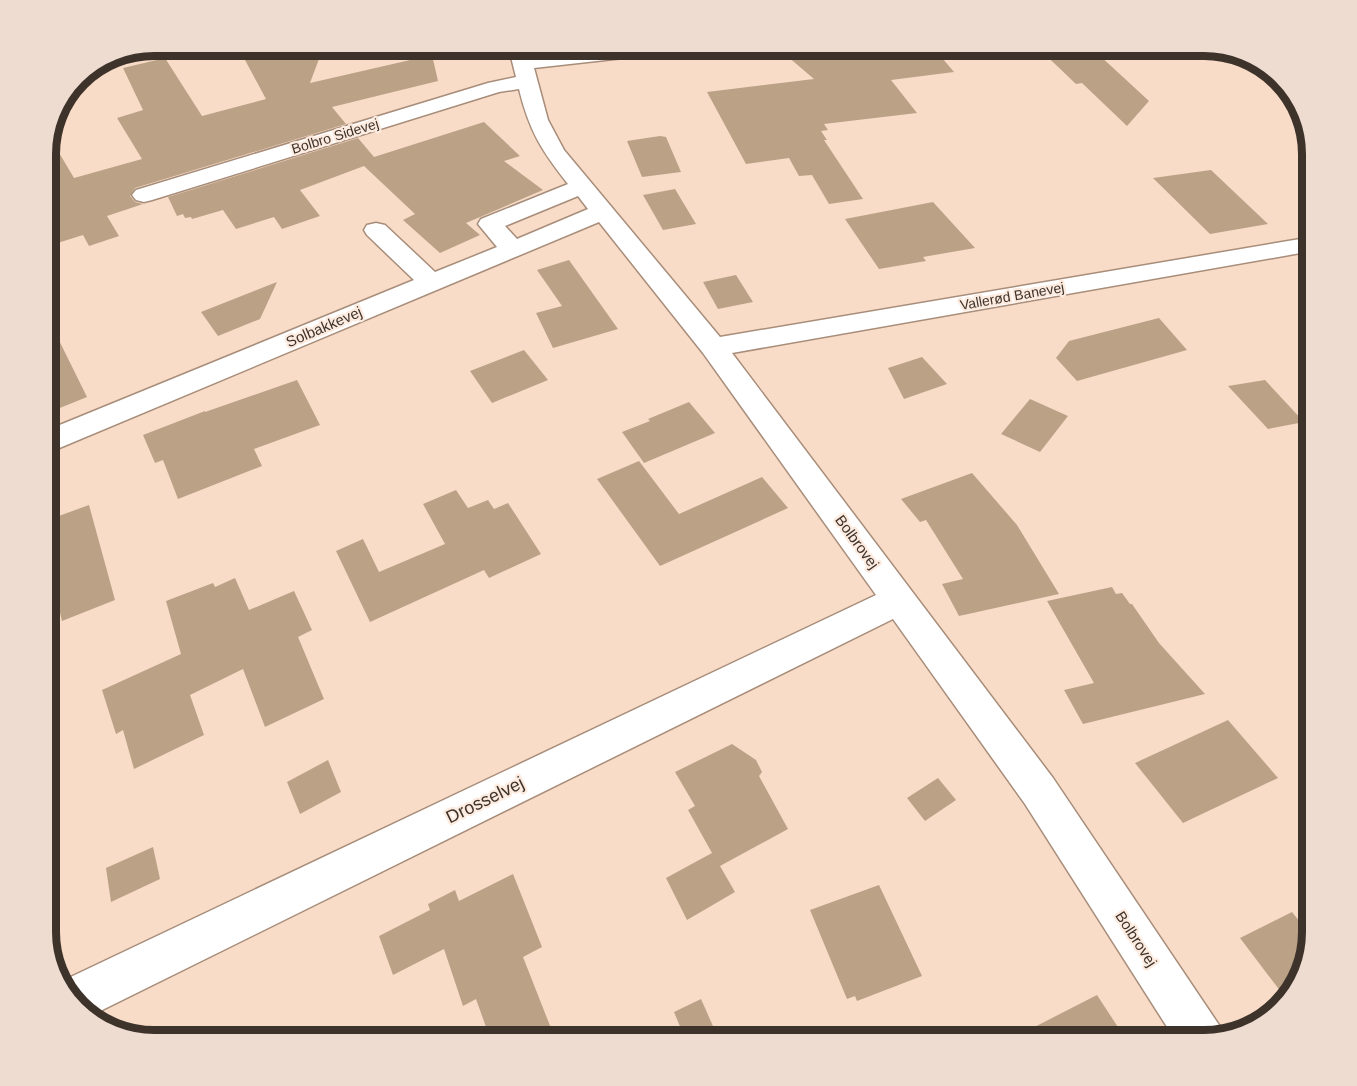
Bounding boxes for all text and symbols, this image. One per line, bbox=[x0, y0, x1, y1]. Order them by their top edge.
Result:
street label: Bolbro Sidevej bbox=[289, 115, 381, 157]
street label: Vallerød Banevej bbox=[959, 279, 1065, 313]
street label: Solbakkevej bbox=[283, 303, 364, 350]
street label: Bolbrovej bbox=[832, 511, 883, 572]
street label: Drosselvej bbox=[443, 773, 527, 827]
street label: Bolbrovej bbox=[1112, 908, 1161, 970]

